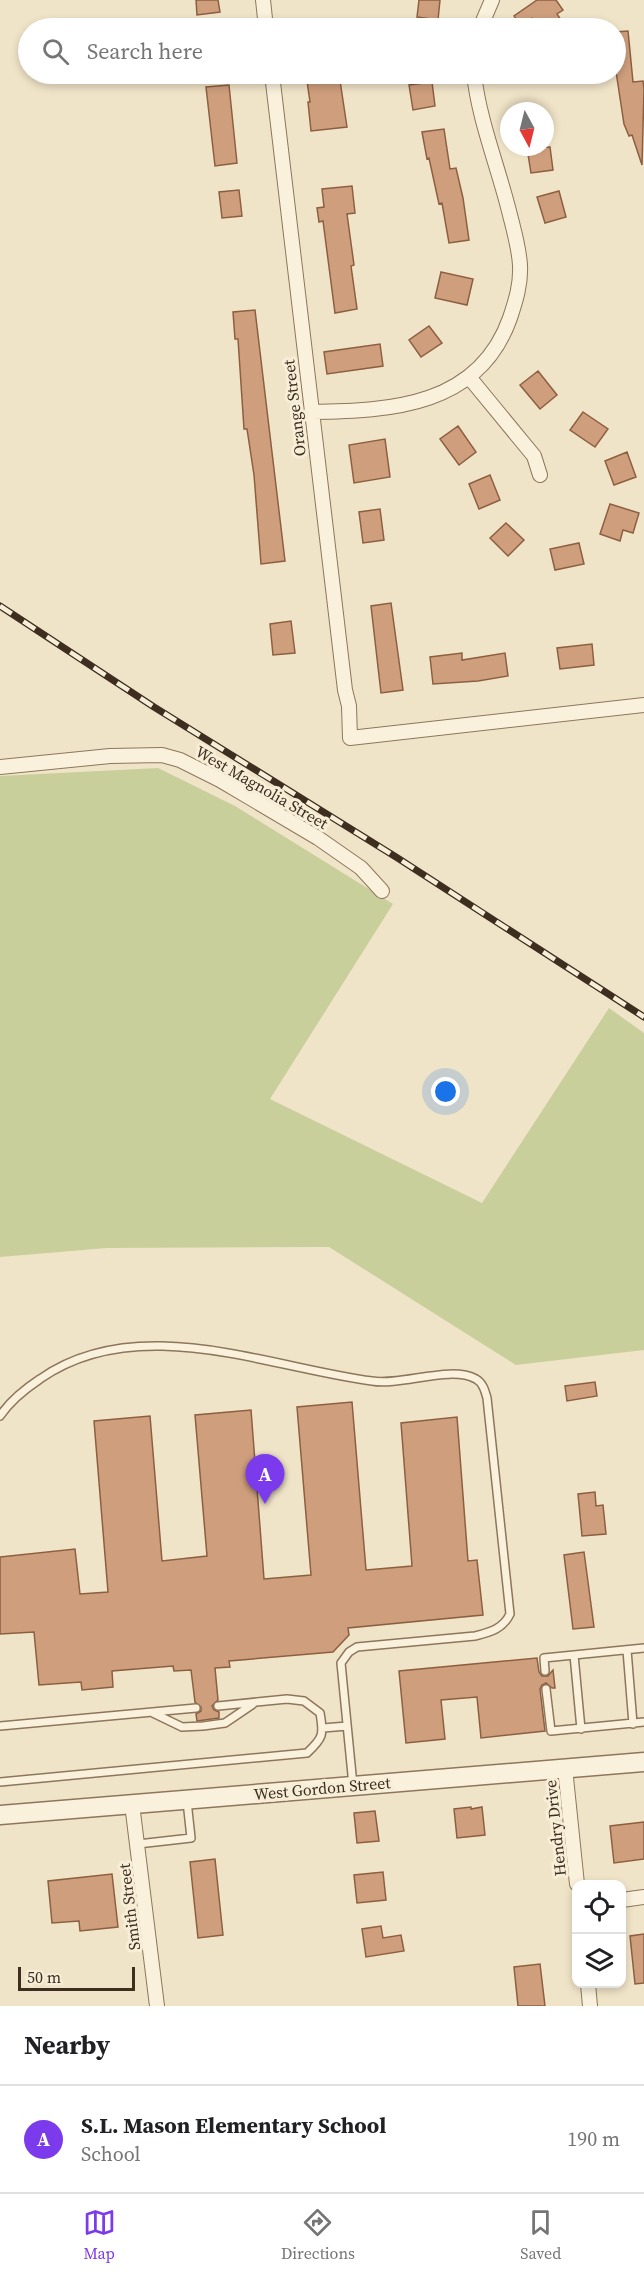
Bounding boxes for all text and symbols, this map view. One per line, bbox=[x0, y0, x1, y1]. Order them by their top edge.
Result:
search box bbox=[18, 18, 626, 84]
icon: search bbox=[39, 35, 72, 68]
text: Search here bbox=[87, 36, 203, 66]
north arrow bbox=[500, 102, 554, 156]
street label: Orange Street bbox=[277, 358, 311, 458]
street label: West Magnolia Street bbox=[192, 740, 333, 834]
your location bbox=[431, 1077, 460, 1106]
pin: A bbox=[246, 1454, 284, 1504]
street label: West Gordon Street bbox=[253, 1771, 392, 1805]
street label: Hendry Drive bbox=[539, 1779, 571, 1877]
street label: Smith Street bbox=[113, 1862, 145, 1952]
map controls bbox=[572, 1880, 626, 1988]
button: locate bbox=[572, 1880, 626, 1934]
button: layers bbox=[572, 1934, 626, 1988]
scale bar bbox=[18, 1964, 135, 1992]
text: 50 m bbox=[27, 1966, 61, 1988]
text: Nearby bbox=[24, 2027, 110, 2063]
text: S.L. Mason Elementary School bbox=[81, 2110, 386, 2140]
text: A bbox=[37, 2125, 50, 2153]
text: 190 m bbox=[567, 2125, 620, 2153]
text: School bbox=[81, 2140, 141, 2168]
tab: Map bbox=[83, 2206, 116, 2264]
tab: Directions bbox=[281, 2206, 355, 2264]
tab: Saved bbox=[520, 2206, 561, 2264]

